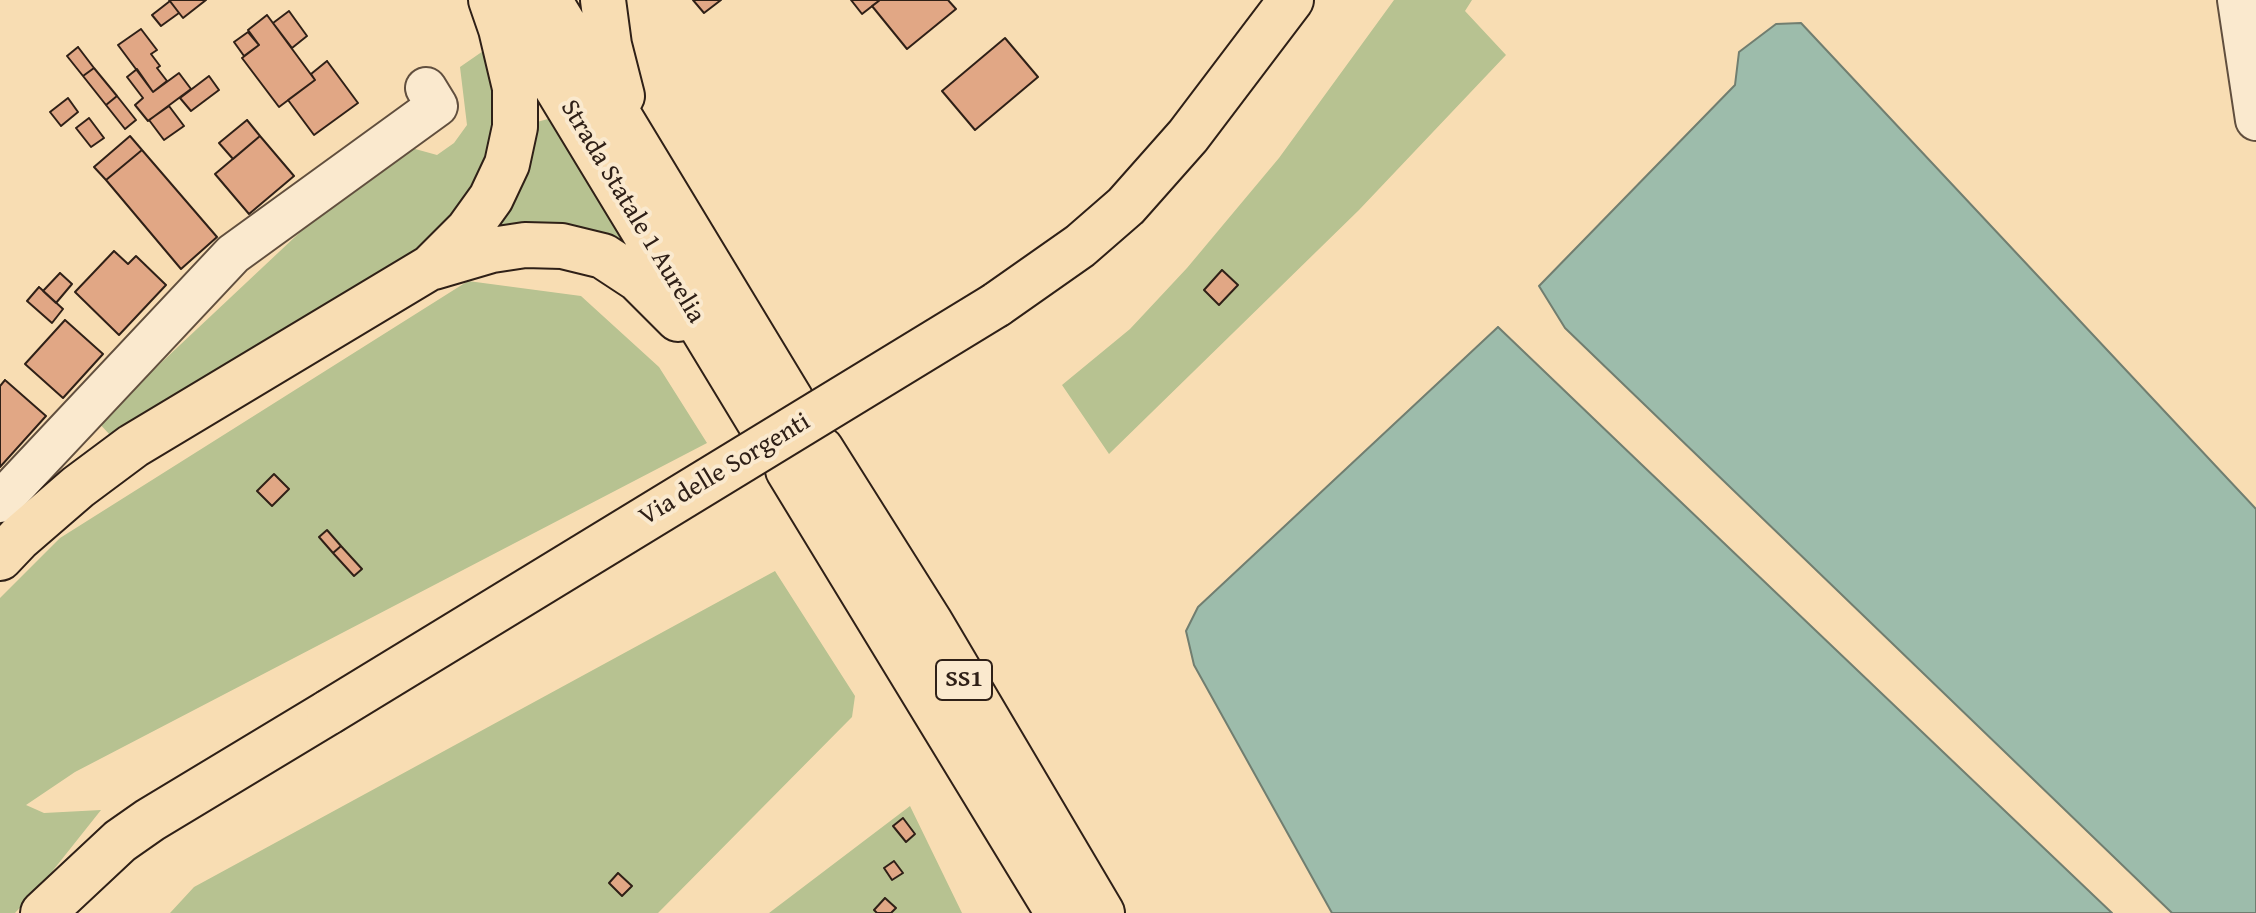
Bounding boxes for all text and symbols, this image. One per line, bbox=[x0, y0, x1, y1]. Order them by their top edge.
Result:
street label: Strada Statale 1 Aurelia bbox=[553, 95, 711, 329]
street label: Via delle Sorgenti bbox=[634, 407, 816, 533]
road number: SS1 bbox=[936, 660, 992, 700]

